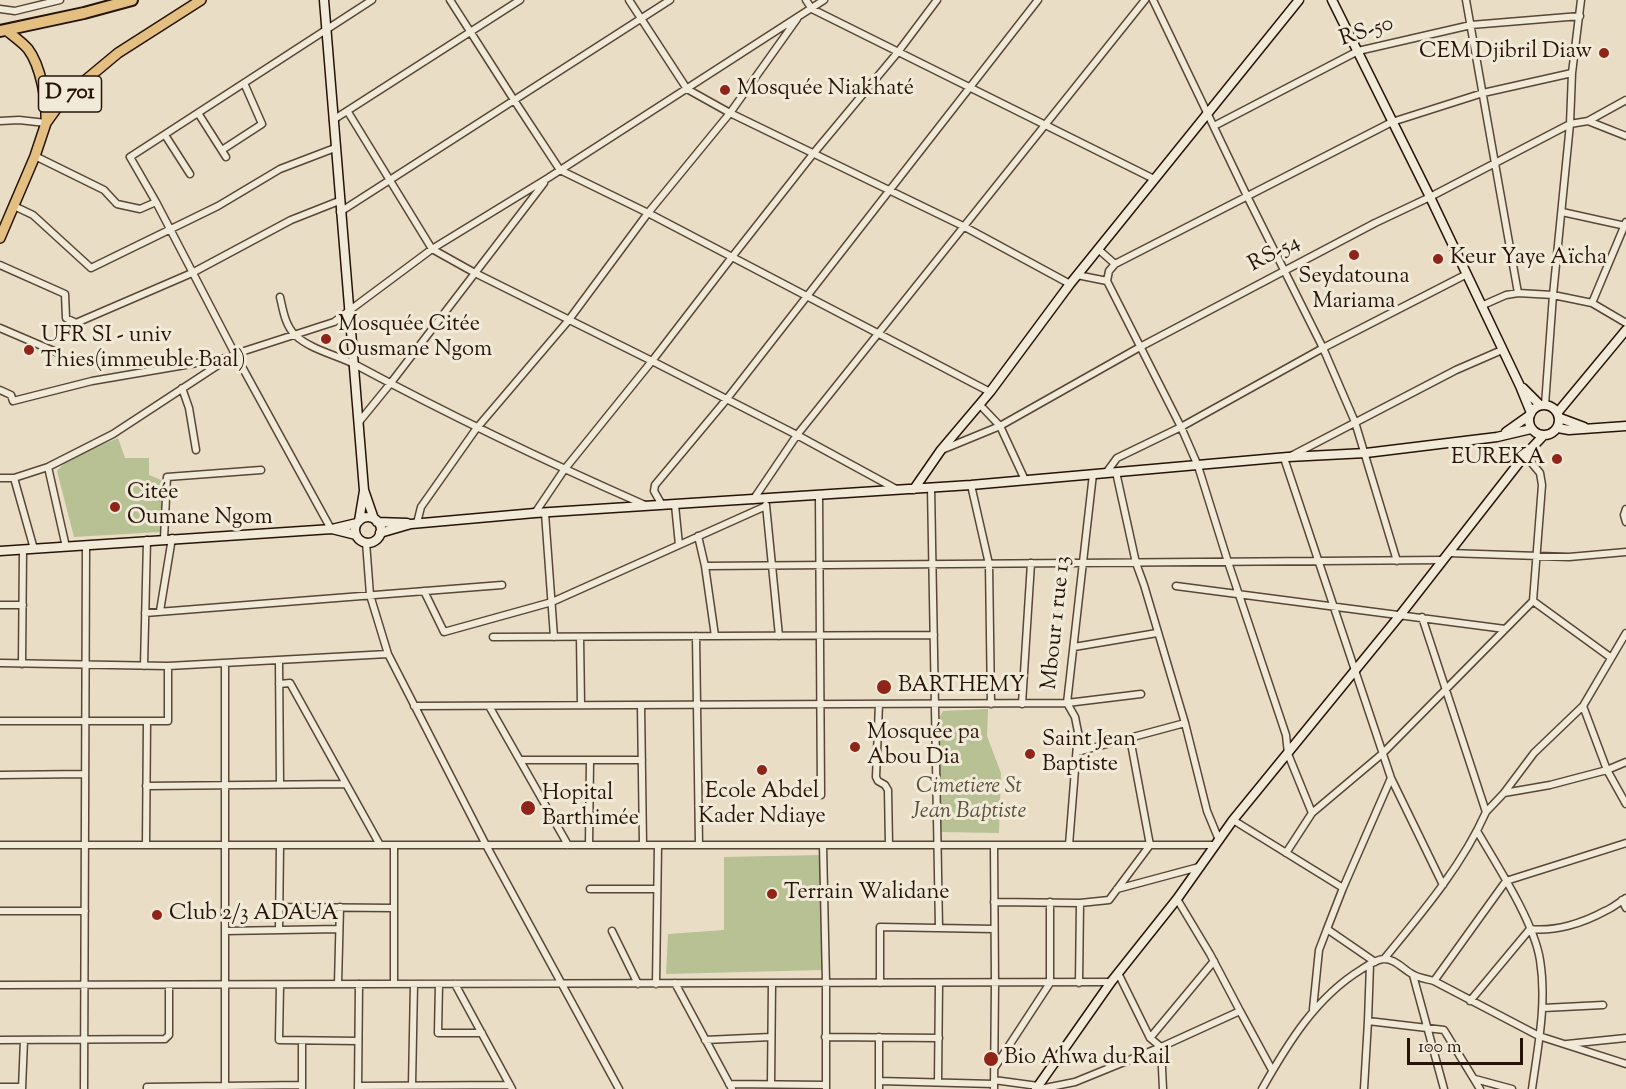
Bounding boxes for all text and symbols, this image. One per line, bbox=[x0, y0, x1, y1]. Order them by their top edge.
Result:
street label: RS-50 bbox=[1337, 12, 1397, 54]
place label: CEM Djibril Diaw bbox=[1419, 40, 1592, 66]
marker: CEM Djibril Diaw bbox=[1597, 46, 1611, 60]
road number: D 701 bbox=[38, 76, 101, 112]
place label: Mosquée Niakhaté bbox=[737, 77, 914, 103]
marker: Mosquée Niakhaté bbox=[718, 83, 732, 97]
street label: RS-54 bbox=[1245, 231, 1305, 279]
place label: Keur Yaye Aïcha bbox=[1450, 246, 1607, 272]
marker: Seydatouna Mariama bbox=[1347, 248, 1361, 262]
marker: Keur Yaye Aïcha bbox=[1431, 252, 1445, 266]
place label: Seydatouna Mariama bbox=[1298, 265, 1410, 316]
place label: Mosquée Citée Ousmane Ngom bbox=[338, 313, 492, 364]
place label: UFR SI - univ Thies(immeuble Baal) bbox=[41, 324, 246, 376]
marker: Mosquée Citée Ousmane Ngom bbox=[319, 332, 333, 346]
marker: UFR SI - univ Thies(immeuble Baal) bbox=[22, 343, 36, 357]
place label: EUREKA bbox=[1451, 446, 1545, 472]
marker: EUREKA bbox=[1550, 452, 1564, 466]
place label: Citée Oumane Ngom bbox=[127, 481, 273, 532]
marker: Citée Oumane Ngom bbox=[108, 500, 122, 514]
street label: Mbour 1 rue 13 bbox=[1038, 555, 1078, 691]
place label: BARTHEMY bbox=[898, 674, 1025, 700]
marker: BARTHEMY bbox=[875, 678, 893, 696]
place label: Mosquée pa Abou Dia bbox=[867, 721, 980, 772]
place label: Saint Jean Baptiste bbox=[1042, 728, 1136, 780]
marker: Mosquée pa Abou Dia bbox=[848, 740, 862, 754]
marker: Saint Jean Baptiste bbox=[1023, 747, 1037, 761]
marker: Ecole Abdel Kader Ndiaye bbox=[755, 763, 769, 777]
park label: Cimetiere St Jean Baptiste bbox=[912, 775, 1026, 826]
place label: Ecole Abdel Kader Ndiaye bbox=[698, 780, 826, 831]
place label: Hopital Barthimée bbox=[542, 782, 639, 834]
marker: Hopital Barthimée bbox=[519, 799, 537, 817]
place label: Terrain Walidane bbox=[784, 881, 950, 907]
marker: Terrain Walidane bbox=[765, 887, 779, 901]
place label: Club 2/3 ADAUA bbox=[169, 902, 339, 928]
marker: Club 2/3 ADAUA bbox=[150, 908, 164, 922]
scale bar bbox=[1410, 1026, 1526, 1064]
text: 100 m bbox=[1418, 1035, 1462, 1061]
place label: Bio Ahwa du Rail bbox=[1004, 1046, 1170, 1072]
marker: Bio Ahwa du Rail bbox=[982, 1050, 1000, 1068]

